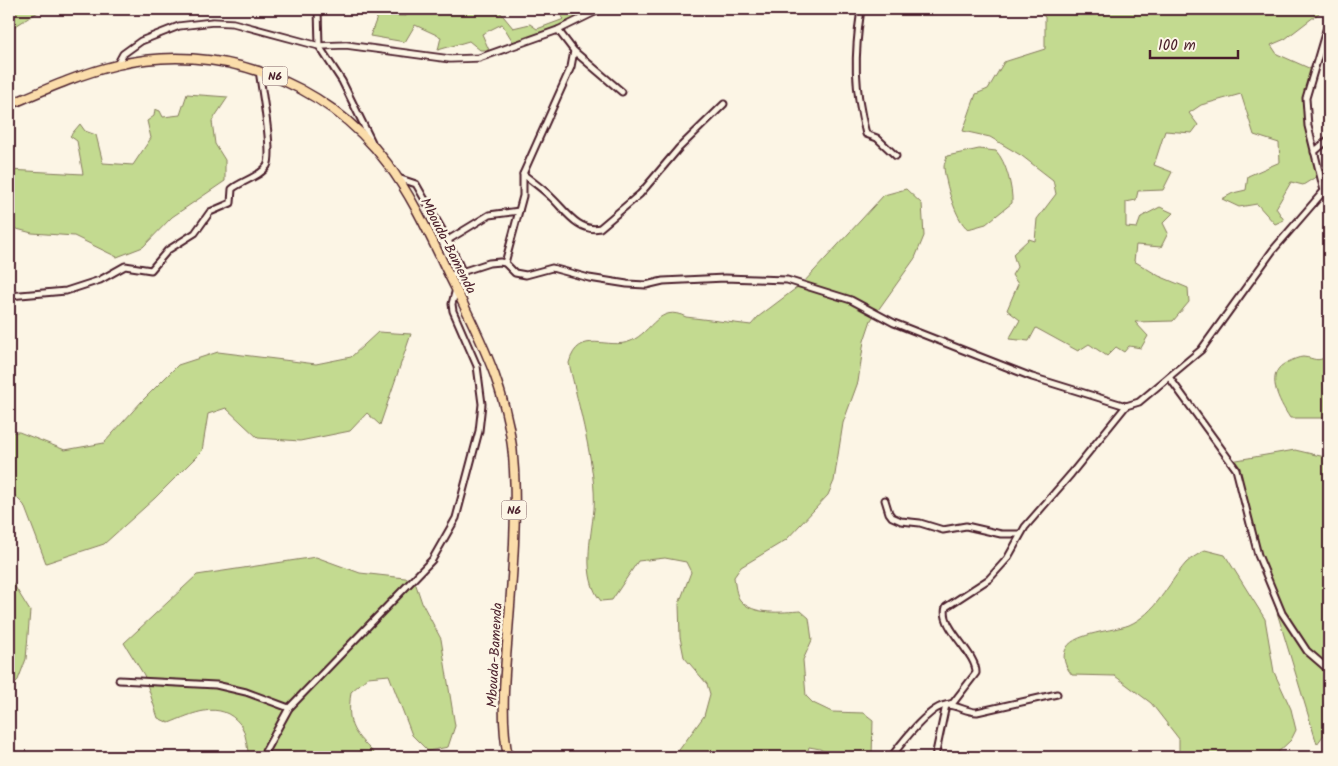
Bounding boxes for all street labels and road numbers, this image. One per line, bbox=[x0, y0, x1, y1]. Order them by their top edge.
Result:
road number: N6 bbox=[262, 66, 288, 85]
street label: Mbouda-Bamenda bbox=[414, 194, 482, 298]
road number: N6 bbox=[502, 500, 526, 520]
street label: Mbouda-Bamenda bbox=[481, 602, 509, 708]

